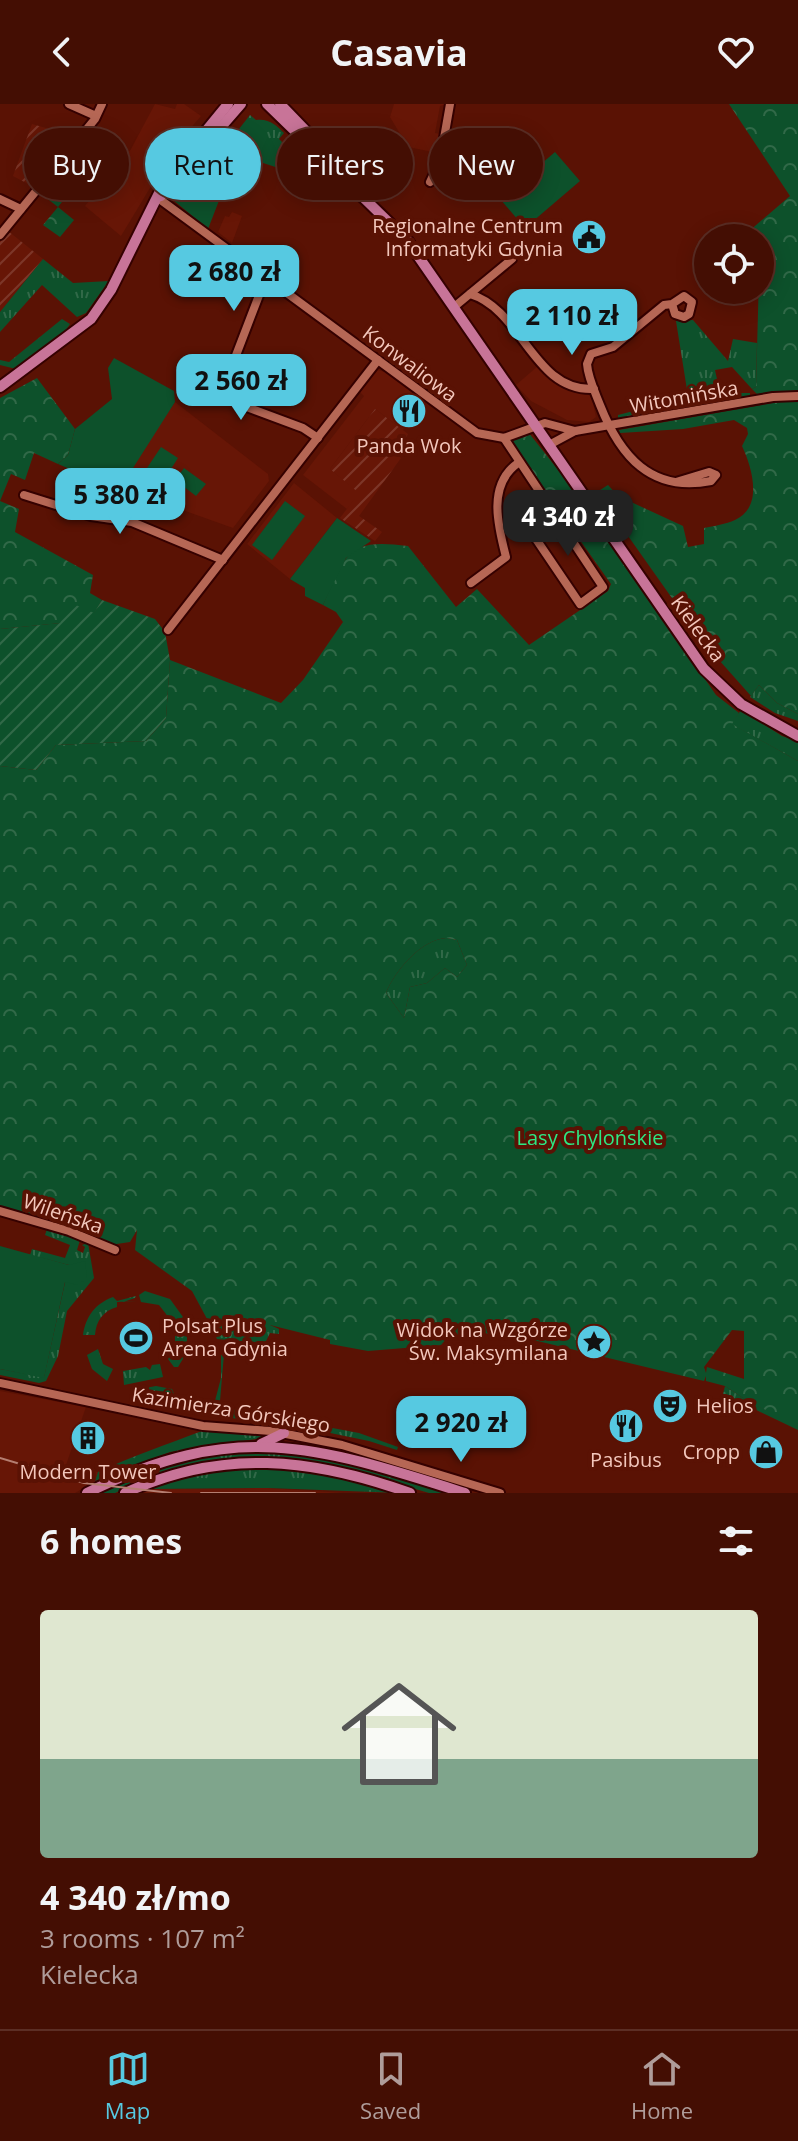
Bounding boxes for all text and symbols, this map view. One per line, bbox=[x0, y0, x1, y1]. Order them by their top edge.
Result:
text: Casavia bbox=[330, 28, 468, 77]
icon: back bbox=[40, 30, 84, 74]
icon: heart bbox=[714, 30, 758, 74]
chip: Buy bbox=[24, 128, 129, 200]
chip: Rent bbox=[145, 128, 261, 200]
chip: Filters bbox=[277, 128, 413, 200]
chip: New bbox=[429, 128, 543, 200]
place label: Regionalne Centrum Informatyki Gdynia bbox=[372, 212, 563, 262]
public building icon: Regionalne Centrum Informatyki Gdynia bbox=[570, 218, 608, 256]
map controls bbox=[694, 224, 774, 304]
button: locate bbox=[694, 224, 774, 304]
pin: 2 680 zł bbox=[151, 245, 317, 313]
text: 2 680 zł bbox=[187, 253, 281, 289]
pin: 2 110 zł bbox=[489, 289, 655, 357]
text: 2 110 zł bbox=[525, 297, 619, 333]
street label: Konwaliowa bbox=[357, 319, 463, 408]
pin: 2 560 zł bbox=[158, 354, 324, 422]
text: 2 560 zł bbox=[194, 362, 288, 398]
street label: Witomińska bbox=[628, 374, 740, 419]
restaurant icon: Panda Wok bbox=[390, 392, 428, 430]
place label: Panda Wok bbox=[357, 432, 462, 459]
pin: 5 380 zł bbox=[37, 468, 203, 536]
text: 5 380 zł bbox=[73, 476, 167, 512]
pin: 4 340 zł bbox=[485, 490, 651, 558]
text: 4 340 zł bbox=[521, 498, 615, 534]
street label: Kielecka bbox=[665, 590, 732, 667]
park label: Lasy Chylońskie bbox=[517, 1124, 663, 1151]
street label: Wileńska bbox=[19, 1187, 107, 1240]
place label: Polsat Plus Arena Gdynia bbox=[162, 1312, 288, 1362]
place label: Widok na Wzgórze Św. Maksymilana bbox=[396, 1316, 568, 1366]
sports icon: Polsat Plus Arena Gdynia bbox=[117, 1319, 155, 1357]
place icon: Widok na Wzgórze Św. Maksymilana bbox=[575, 1323, 613, 1361]
street label: Kazimierza Górskiego bbox=[130, 1380, 332, 1439]
theatre icon: Helios bbox=[651, 1387, 689, 1425]
place label: Helios bbox=[696, 1392, 754, 1419]
pin: 2 920 zł bbox=[378, 1396, 544, 1464]
text: 2 920 zł bbox=[414, 1404, 508, 1440]
restaurant icon: Pasibus bbox=[607, 1407, 645, 1445]
building icon: Modern Tower bbox=[69, 1419, 107, 1457]
shop icon: Cropp bbox=[747, 1433, 785, 1471]
place label: Cropp bbox=[683, 1438, 740, 1465]
place label: Pasibus bbox=[590, 1446, 662, 1473]
place label: Modern Tower bbox=[19, 1458, 157, 1485]
text: 6 homes bbox=[40, 1518, 182, 1564]
icon: filters bbox=[714, 1519, 758, 1563]
icon: home bbox=[327, 1662, 471, 1806]
text: 4 340 zł/mo bbox=[40, 1874, 231, 1920]
text: 3 rooms · 107 m² bbox=[40, 1920, 245, 1956]
text: Kielecka bbox=[40, 1956, 139, 1992]
tab: Map bbox=[105, 2047, 150, 2125]
tab: Saved bbox=[360, 2047, 421, 2125]
tab: Home bbox=[631, 2047, 693, 2125]

